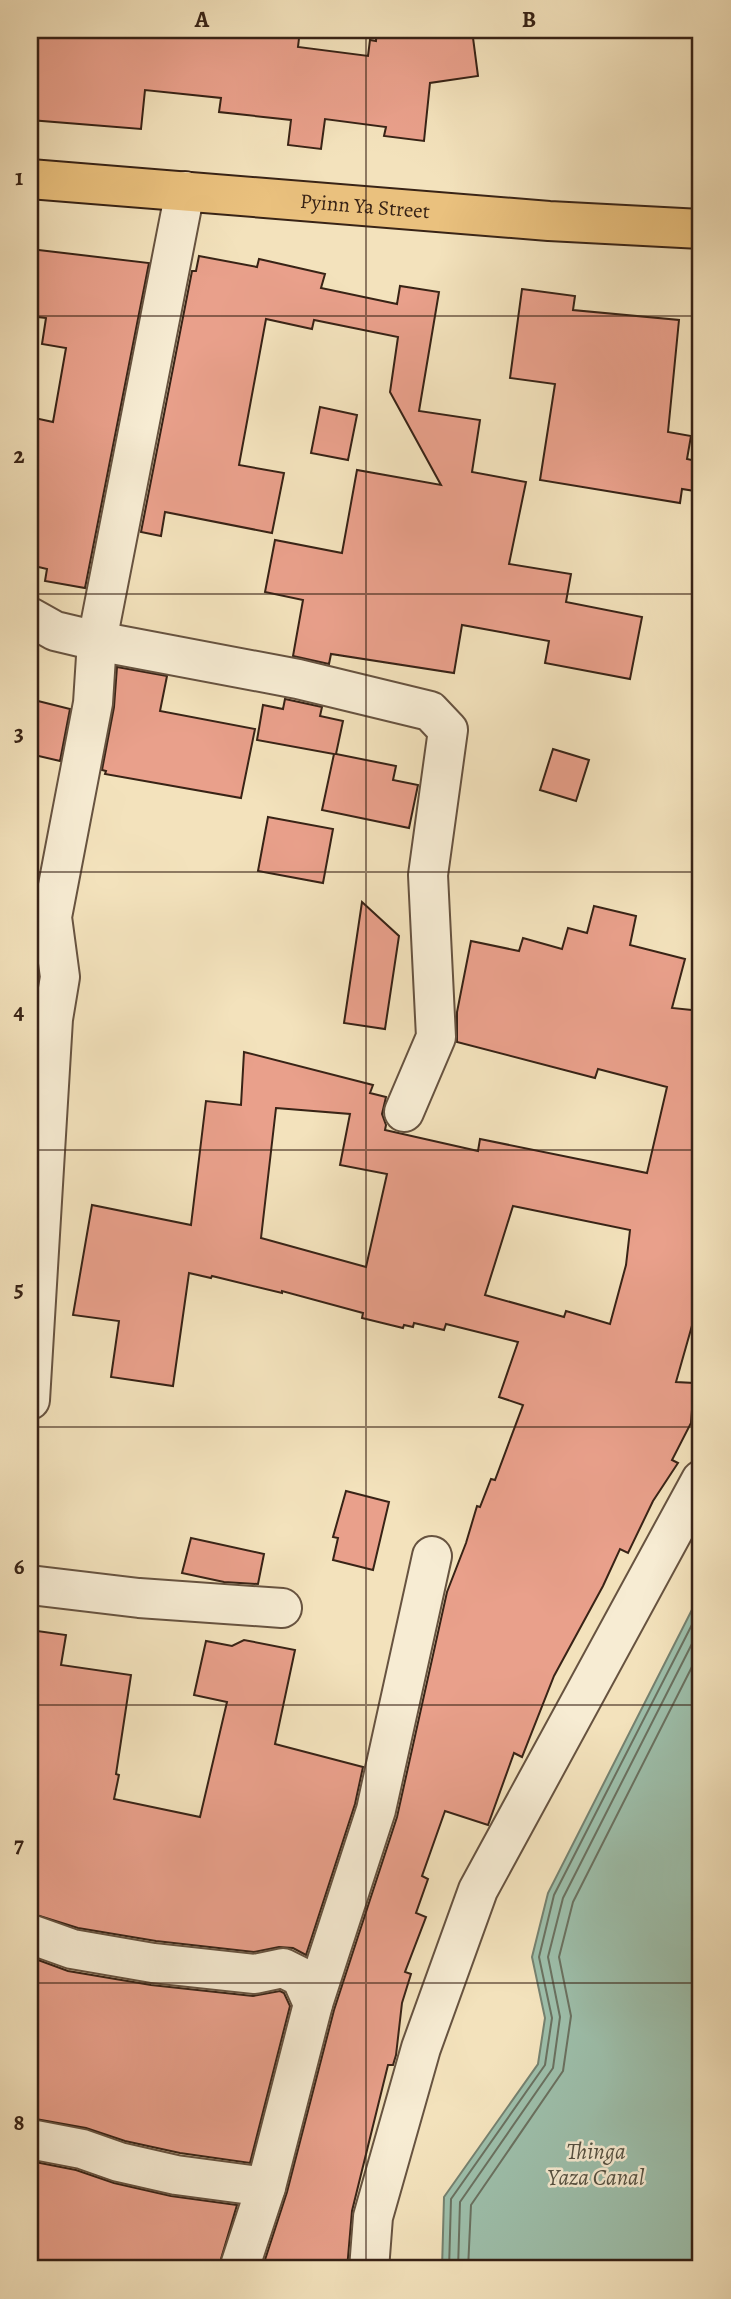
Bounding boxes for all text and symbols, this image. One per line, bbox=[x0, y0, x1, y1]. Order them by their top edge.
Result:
text: A bbox=[194, 4, 210, 35]
text: B bbox=[522, 4, 536, 35]
text: 1 bbox=[15, 162, 23, 193]
street label: Pyinn Ya Street bbox=[299, 187, 431, 225]
text: 2 bbox=[13, 440, 25, 471]
text: 3 bbox=[14, 718, 24, 749]
text: 4 bbox=[14, 996, 25, 1027]
text: 5 bbox=[14, 1273, 24, 1304]
text: 6 bbox=[14, 1551, 25, 1582]
text: 7 bbox=[14, 1829, 24, 1860]
text: 8 bbox=[13, 2107, 25, 2138]
water label: Thinga Yaza Canal bbox=[548, 2136, 645, 2193]

